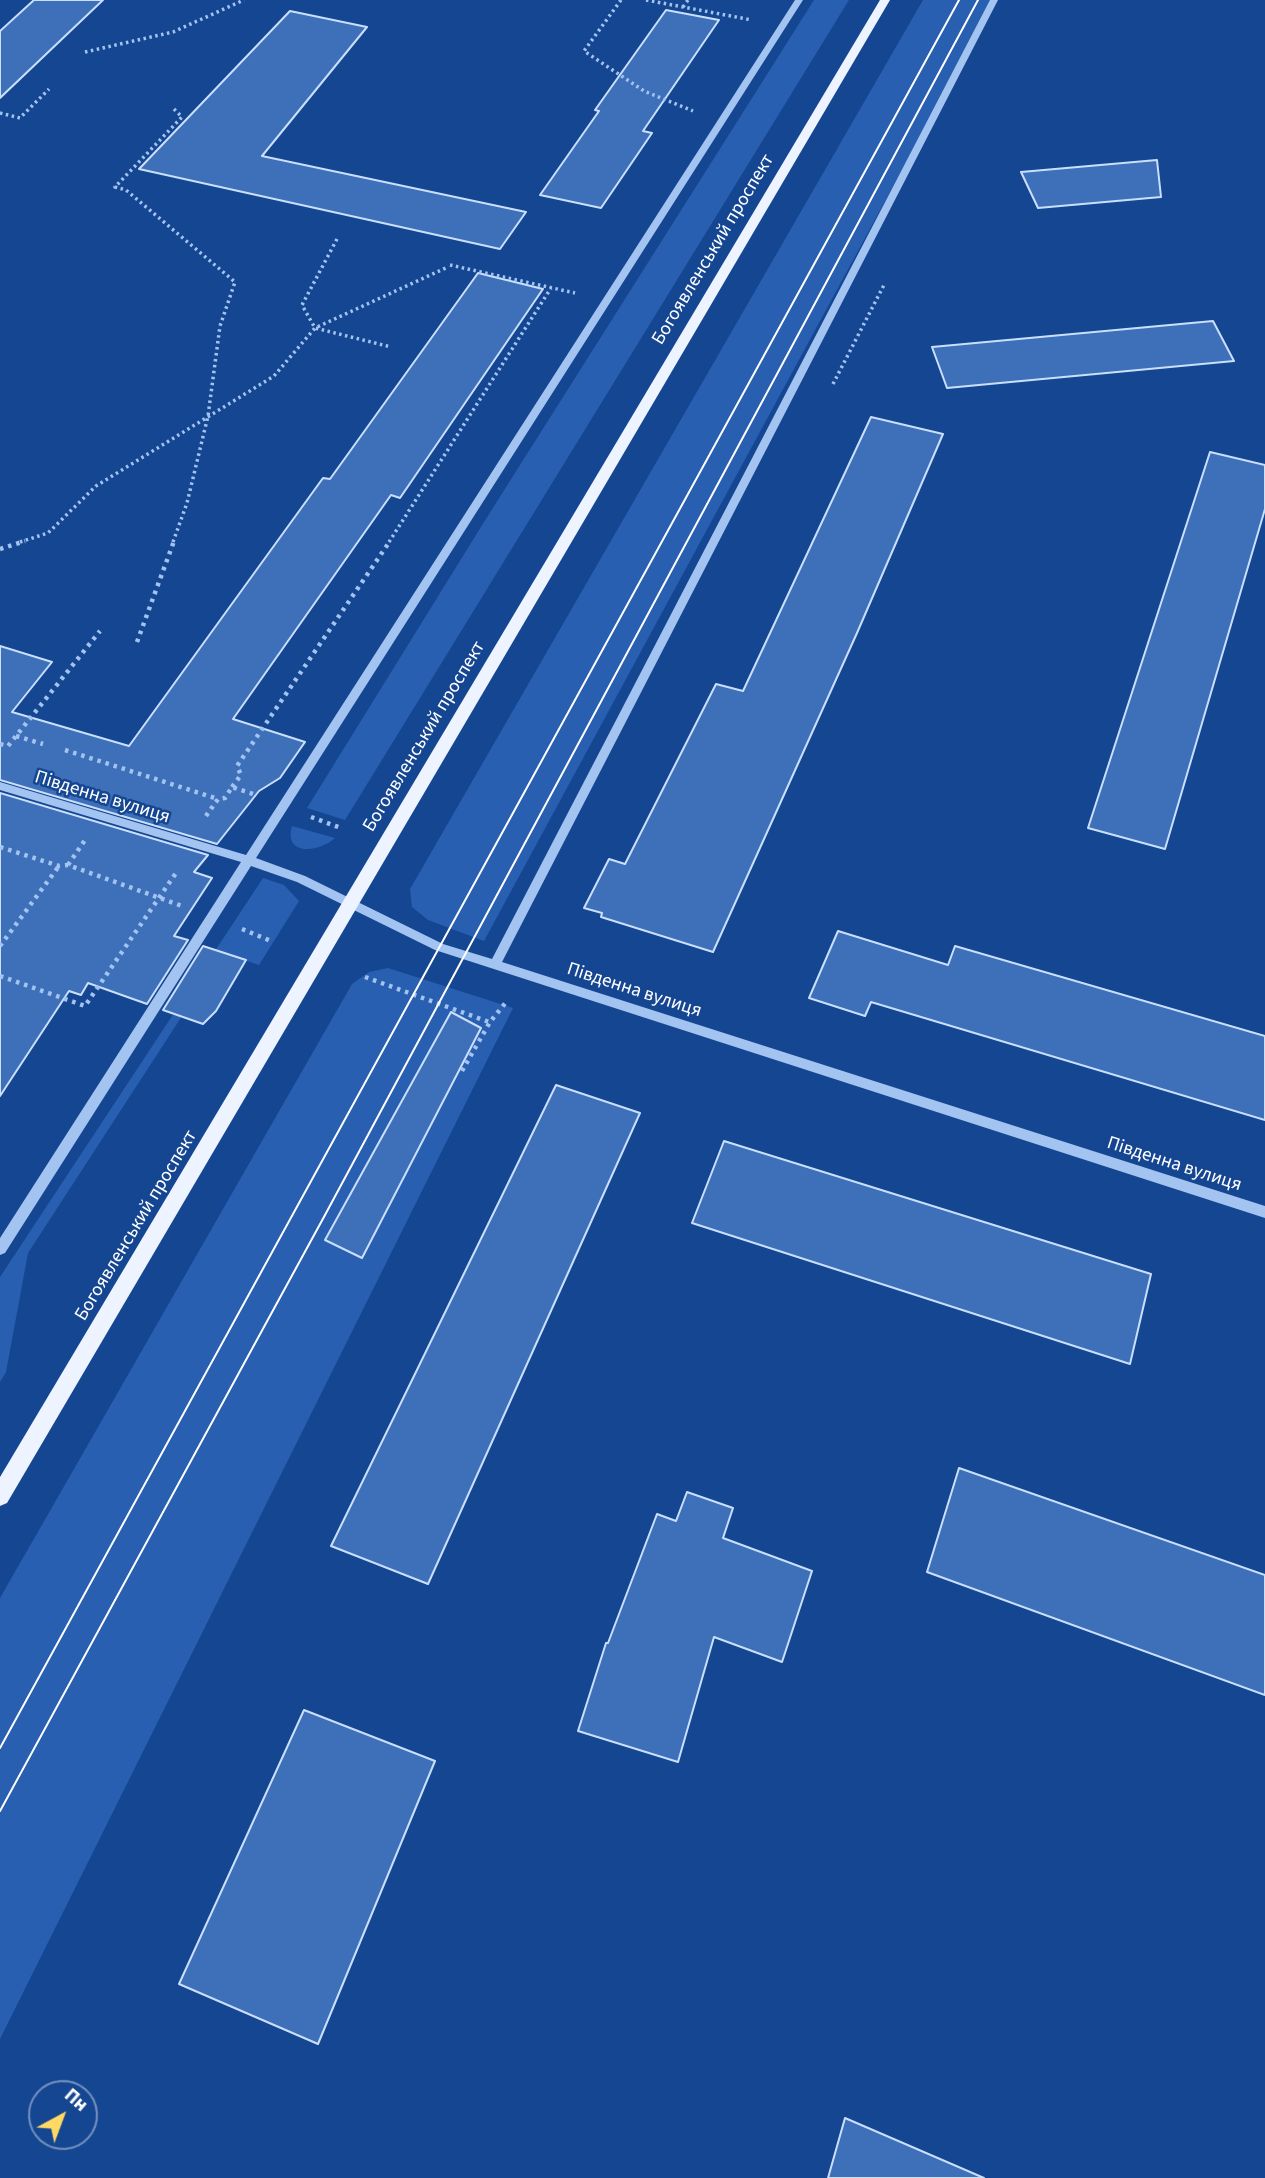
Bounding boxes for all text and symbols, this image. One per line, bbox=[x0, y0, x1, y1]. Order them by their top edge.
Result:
street label: Богоявленський проспект bbox=[648, 150, 780, 350]
street label: Богоявленський проспект bbox=[359, 637, 491, 837]
street label: Південна вулиця bbox=[32, 767, 172, 829]
street label: Південна вулиця bbox=[564, 958, 704, 1024]
street label: Богоявленський проспект bbox=[71, 1126, 203, 1326]
street label: Південна вулиця bbox=[1104, 1132, 1244, 1198]
north arrow bbox=[28, 2080, 98, 2150]
text: Пн bbox=[58, 2082, 94, 2118]

